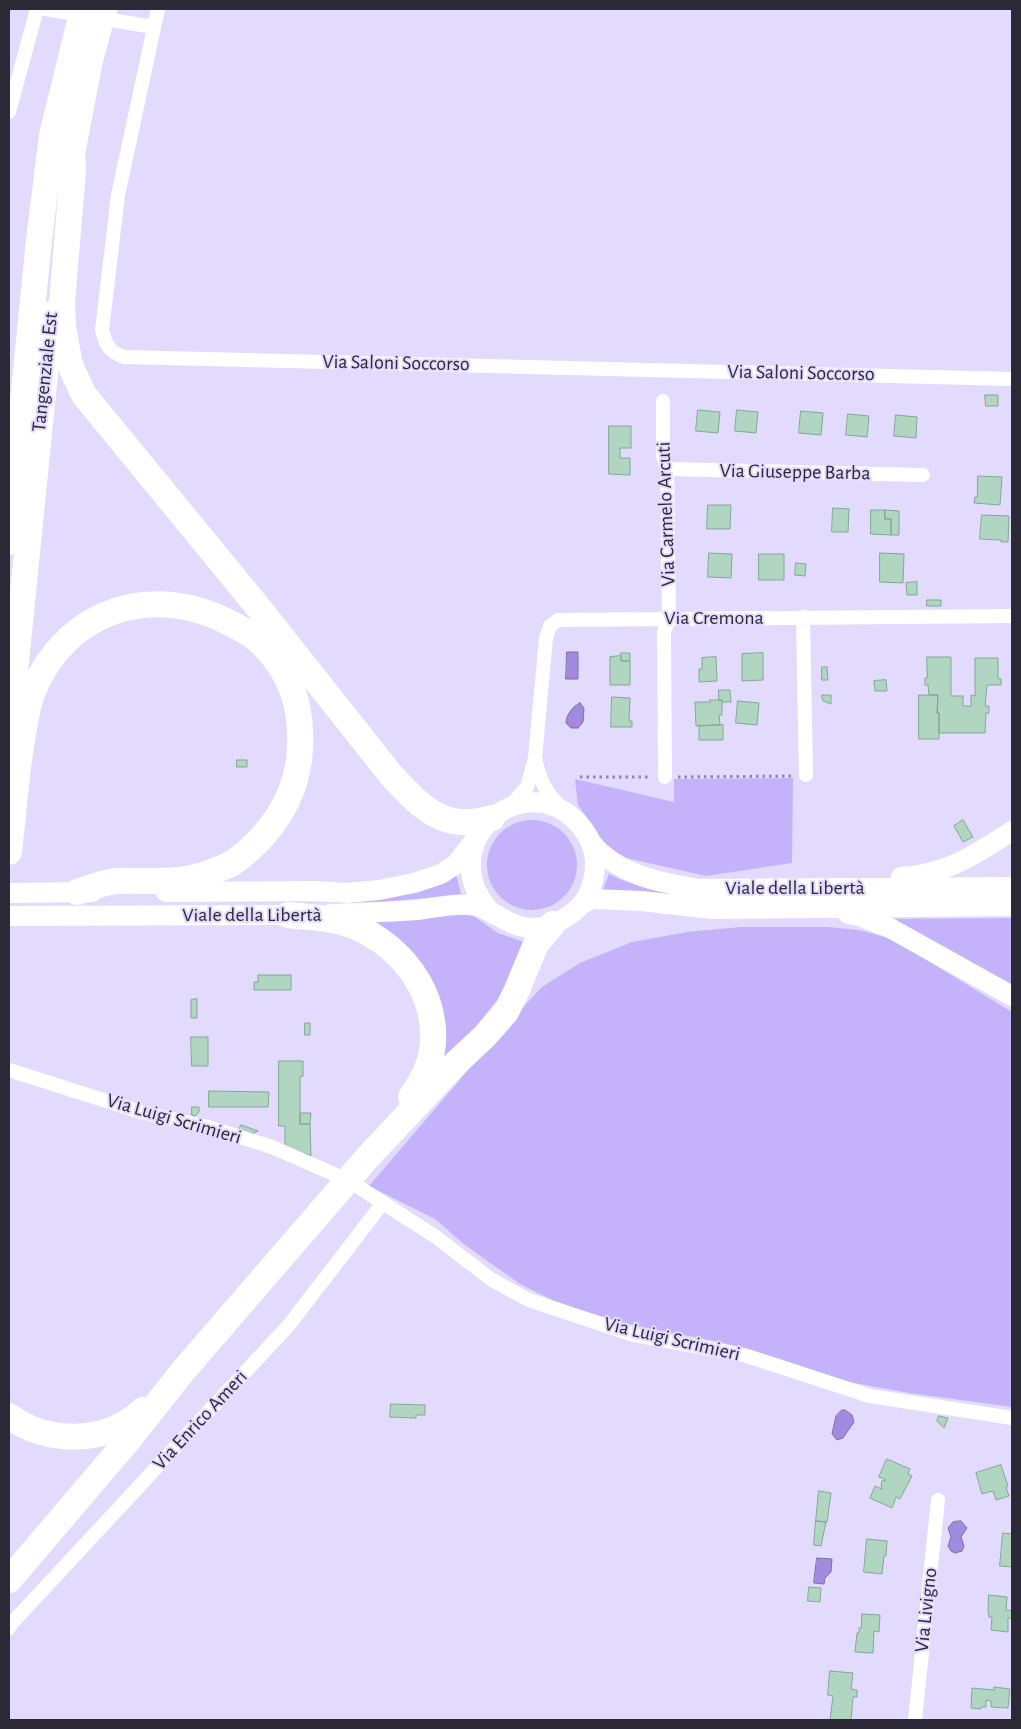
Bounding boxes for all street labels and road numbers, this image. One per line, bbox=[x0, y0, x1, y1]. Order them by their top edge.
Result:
street label: Tangenziale Est bbox=[27, 311, 63, 433]
street label: Via Saloni Soccorso bbox=[322, 350, 470, 376]
street label: Via Saloni Soccorso bbox=[727, 360, 875, 386]
street label: Via Carmelo Arcuti bbox=[651, 441, 681, 587]
street label: Via Giuseppe Barba bbox=[719, 459, 871, 485]
street label: Via Cremona bbox=[664, 606, 764, 630]
street label: Viale della Libertà bbox=[725, 876, 865, 900]
street label: Viale della Libertà bbox=[182, 903, 322, 927]
street label: Via Luigi Scrimieri bbox=[104, 1088, 244, 1150]
street label: Via Luigi Scrimieri bbox=[602, 1312, 742, 1366]
street label: Via Enrico Ameri bbox=[148, 1365, 252, 1475]
street label: Via Livigno bbox=[910, 1566, 942, 1654]

